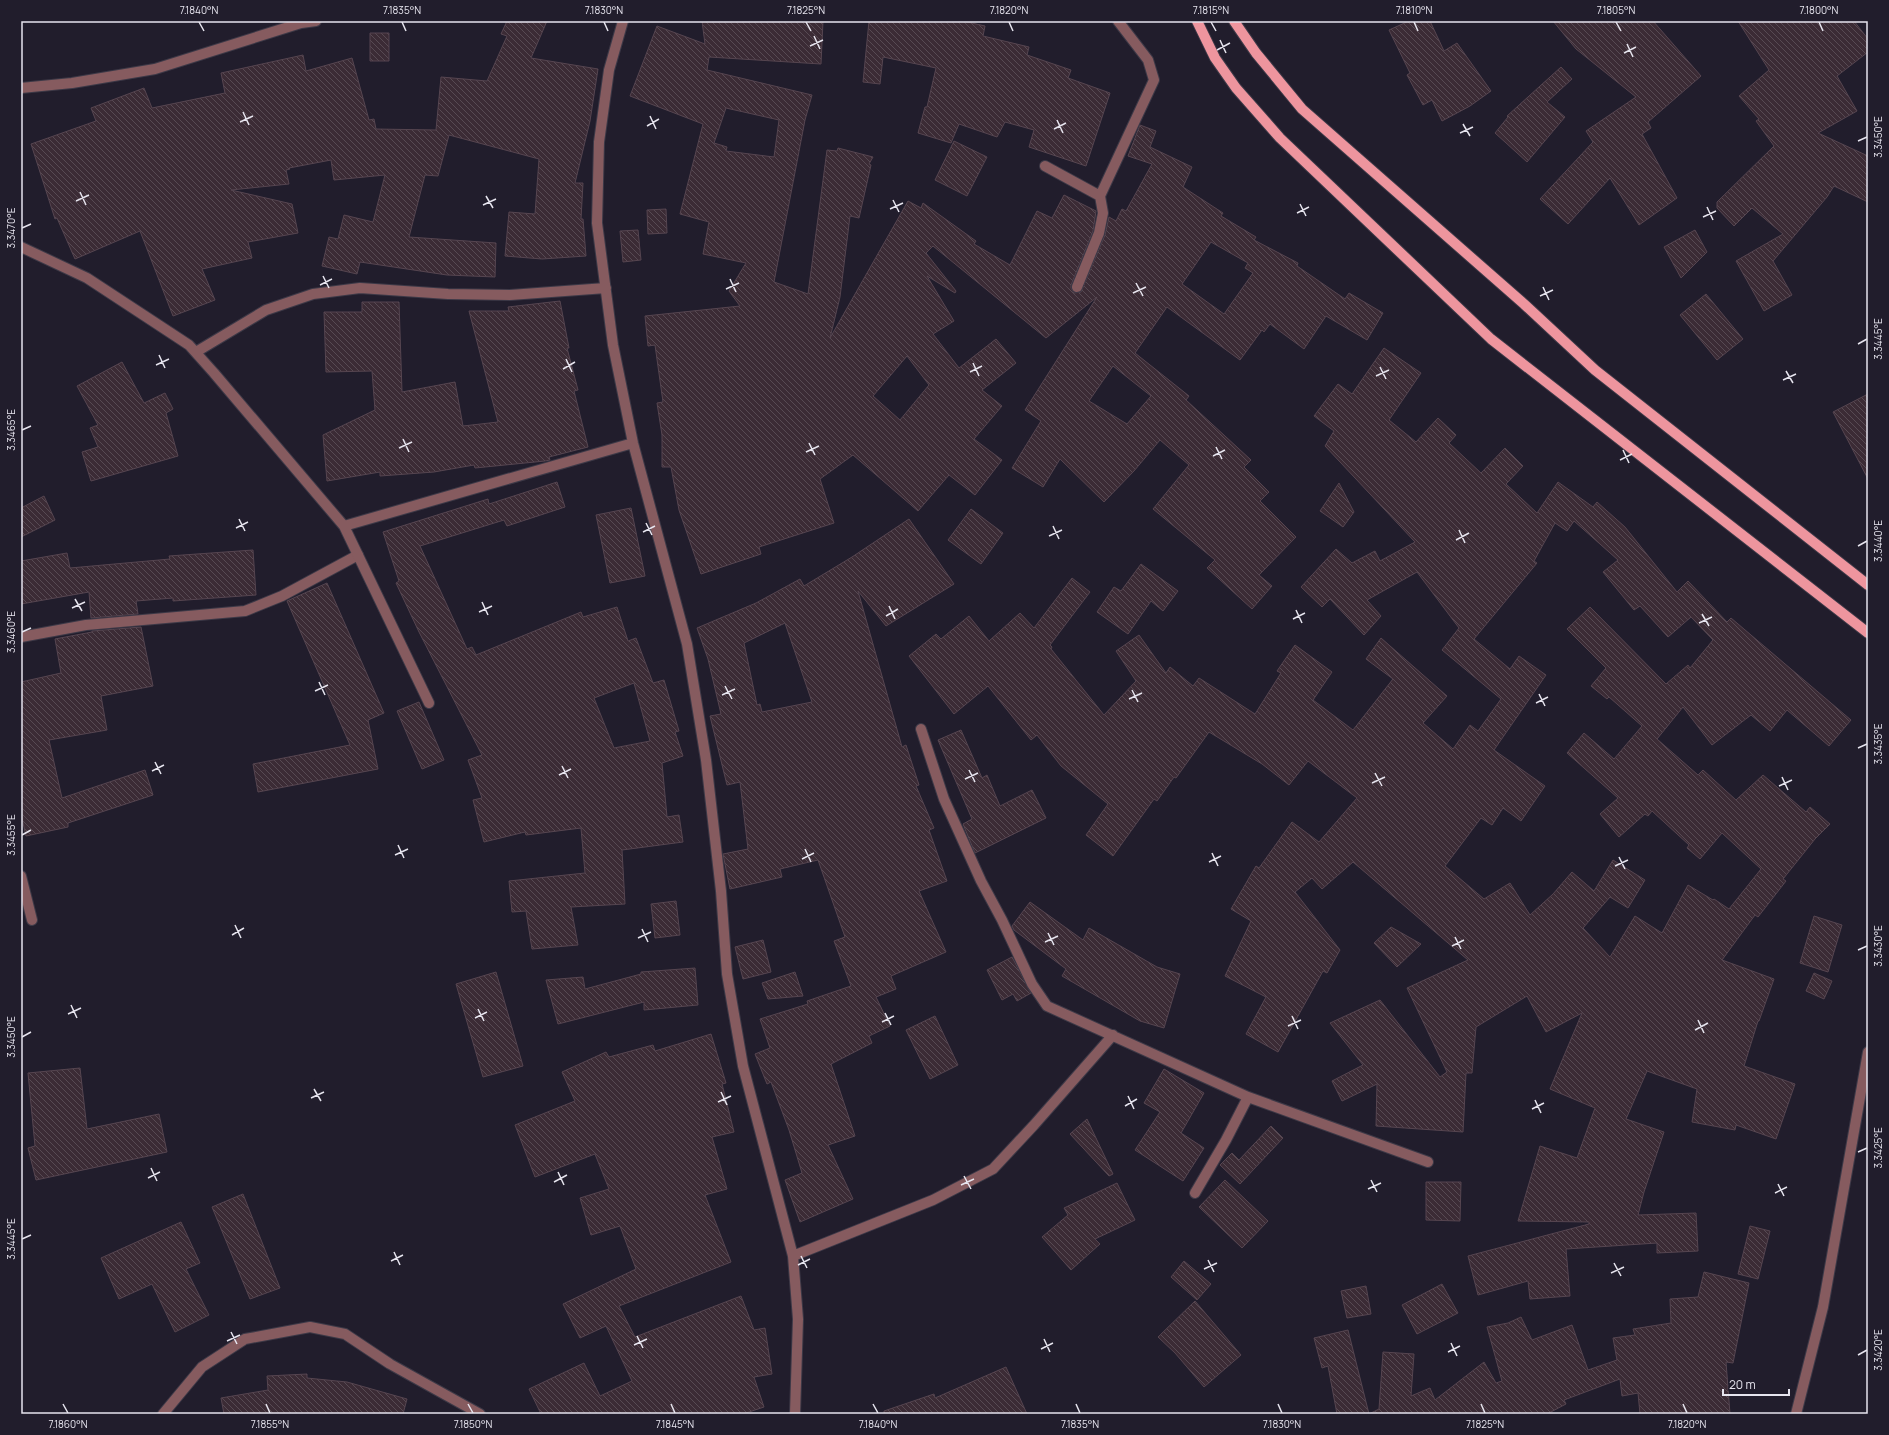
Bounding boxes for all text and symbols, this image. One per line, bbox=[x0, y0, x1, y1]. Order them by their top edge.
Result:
text: 7.1840°N bbox=[180, 3, 219, 17]
text: 7.1835°N bbox=[383, 3, 421, 17]
text: 7.1830°N bbox=[585, 3, 623, 17]
text: 7.1825°N bbox=[787, 3, 825, 17]
text: 7.1820°N bbox=[990, 3, 1028, 17]
text: 7.1815°N bbox=[1193, 3, 1229, 17]
text: 7.1810°N bbox=[1396, 3, 1433, 17]
text: 7.1805°N bbox=[1597, 3, 1635, 17]
text: 7.1800°N bbox=[1800, 3, 1839, 17]
text: 3.3450°E bbox=[1871, 116, 1885, 158]
text: 3.3470°E bbox=[4, 207, 18, 248]
text: 3.3445°E bbox=[1871, 318, 1885, 360]
text: 3.3465°E bbox=[4, 409, 18, 451]
text: 3.3440°E bbox=[1871, 520, 1885, 562]
text: 3.3460°E bbox=[4, 611, 18, 653]
text: 3.3435°E bbox=[1871, 723, 1885, 765]
text: 3.3455°E bbox=[4, 814, 18, 856]
text: 3.3430°E bbox=[1871, 925, 1885, 967]
text: 3.3450°E bbox=[4, 1016, 18, 1058]
text: 3.3425°E bbox=[1871, 1127, 1885, 1169]
text: 3.3445°E bbox=[4, 1218, 18, 1260]
text: 3.3420°E bbox=[1871, 1329, 1885, 1371]
scale bar bbox=[1723, 1371, 1789, 1397]
text: 20 m bbox=[1729, 1376, 1756, 1393]
text: 7.1860°N bbox=[48, 1417, 88, 1431]
text: 7.1855°N bbox=[251, 1417, 289, 1431]
text: 7.1850°N bbox=[454, 1417, 492, 1431]
text: 7.1845°N bbox=[656, 1417, 694, 1431]
text: 7.1840°N bbox=[859, 1417, 898, 1431]
text: 7.1835°N bbox=[1061, 1417, 1099, 1431]
text: 7.1830°N bbox=[1263, 1417, 1301, 1431]
text: 7.1825°N bbox=[1466, 1417, 1504, 1431]
text: 7.1820°N bbox=[1668, 1417, 1706, 1431]

